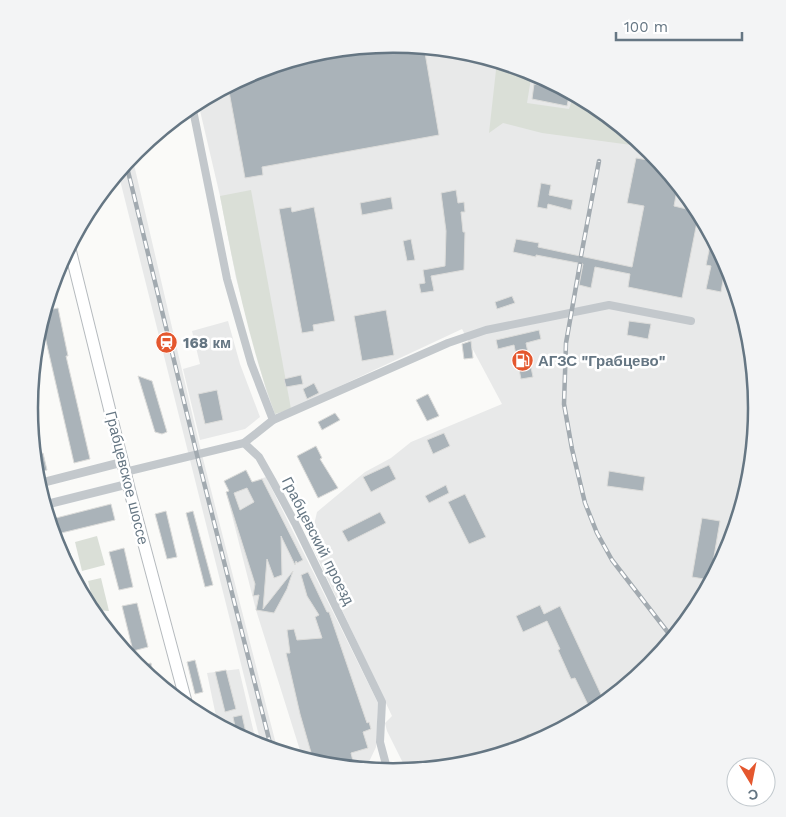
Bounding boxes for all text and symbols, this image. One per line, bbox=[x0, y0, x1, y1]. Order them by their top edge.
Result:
scale bar bbox=[616, 10, 742, 42]
text: 100 m bbox=[624, 18, 668, 36]
station icon: 168 км bbox=[155, 331, 179, 355]
place label: 168 км bbox=[183, 334, 231, 352]
fuel station icon: АГЗС "Грабцево" bbox=[510, 349, 534, 373]
place label: АГЗС "Грабцево" bbox=[538, 352, 666, 370]
street label: Грабцевское шоссе bbox=[102, 409, 152, 547]
street label: Грабцевский проезд bbox=[278, 474, 358, 608]
north arrow bbox=[726, 757, 776, 807]
text: С bbox=[747, 786, 760, 804]

